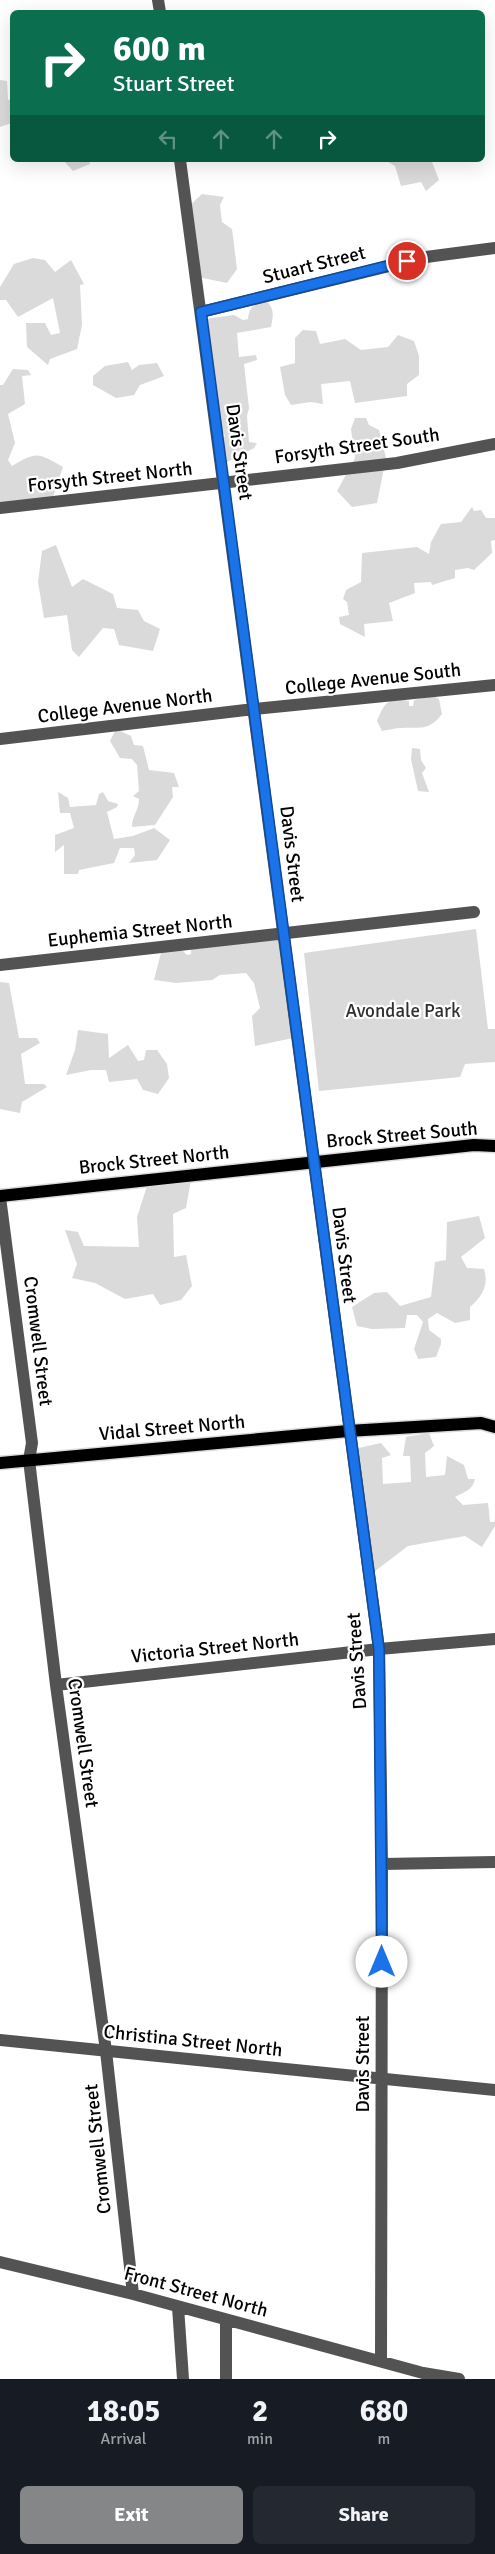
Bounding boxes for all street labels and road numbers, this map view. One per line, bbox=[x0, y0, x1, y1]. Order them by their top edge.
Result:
street label: Stuart Street bbox=[260, 241, 368, 289]
street label: Davis Street bbox=[220, 402, 258, 502]
street label: Forsyth Street South bbox=[273, 423, 441, 469]
street label: Forsyth Street North bbox=[26, 456, 194, 498]
street label: College Avenue South bbox=[284, 658, 462, 700]
street label: College Avenue North bbox=[36, 683, 214, 729]
street label: Davis Street bbox=[274, 804, 310, 904]
street label: Euphemia Street North bbox=[46, 909, 234, 953]
street label: Brock Street South bbox=[325, 1116, 479, 1154]
street label: Brock Street North bbox=[78, 1140, 230, 1180]
street label: Davis Street bbox=[326, 1205, 362, 1305]
street label: Cromwell Street bbox=[18, 1275, 58, 1408]
street label: Vidal Street North bbox=[98, 1410, 246, 1446]
street label: Davis Street bbox=[342, 1611, 372, 1710]
street label: Victoria Street North bbox=[130, 1627, 300, 1669]
street label: Cromwell Street bbox=[62, 1677, 104, 1810]
street label: Davis Street bbox=[351, 2015, 375, 2113]
street label: Christina Street North bbox=[102, 2020, 284, 2062]
street label: Cromwell Street bbox=[79, 2083, 117, 2215]
street label: Front Street North bbox=[121, 2261, 271, 2323]

